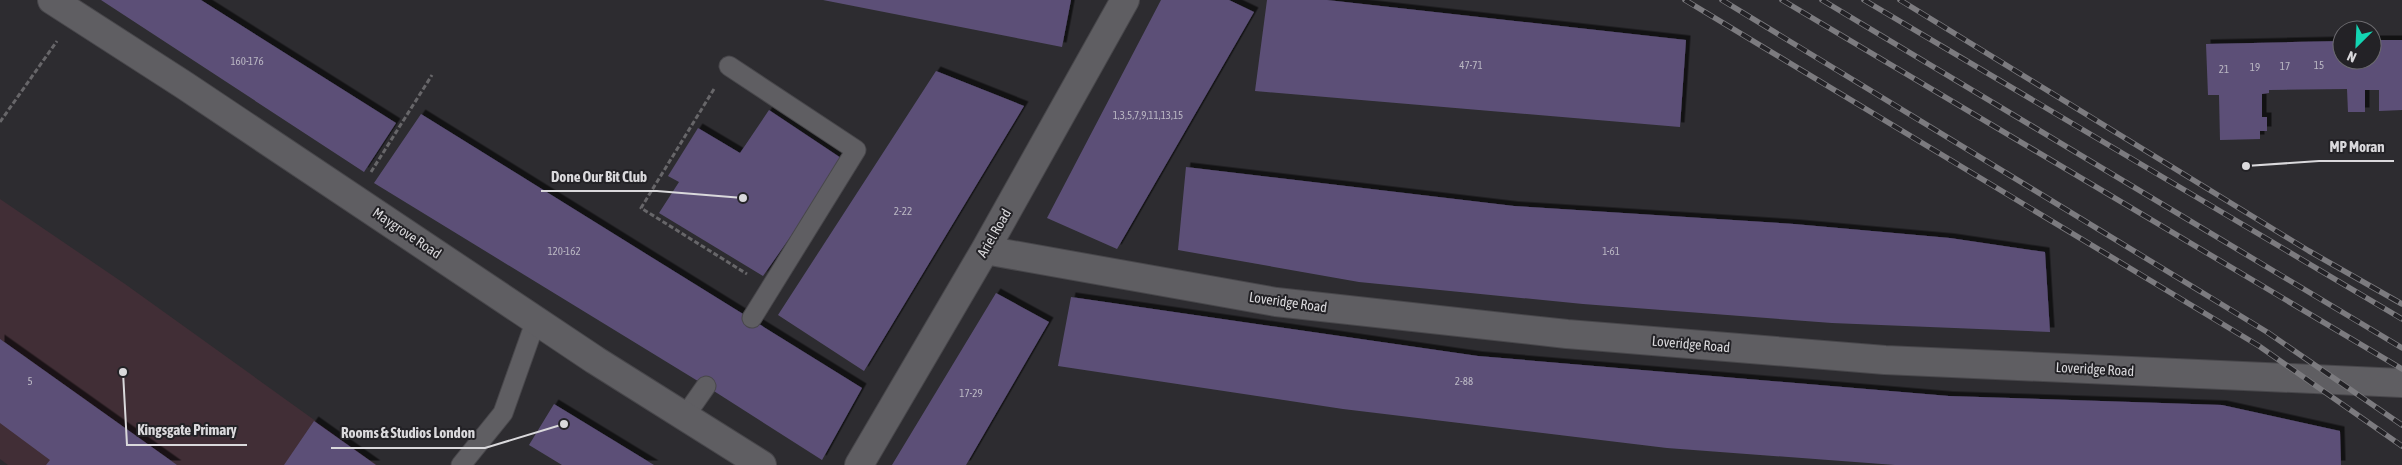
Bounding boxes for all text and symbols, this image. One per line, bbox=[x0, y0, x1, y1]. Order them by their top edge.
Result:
north arrow bbox=[2332, 20, 2382, 70]
text: N bbox=[2345, 48, 2359, 66]
house number: 160-176 bbox=[230, 55, 264, 67]
house number: 47-71 bbox=[1459, 59, 1483, 71]
house number: 15 bbox=[2314, 59, 2324, 71]
house number: 17 bbox=[2280, 60, 2290, 72]
house number: 19 bbox=[2250, 61, 2260, 73]
house number: 21 bbox=[2219, 63, 2229, 75]
house number: 1,3,5,7,9,11,13,15 bbox=[1113, 109, 1183, 121]
callout: MP Moran bbox=[2319, 131, 2394, 161]
text: MP Moran bbox=[2330, 138, 2384, 155]
callout: Done Our Bit Club bbox=[541, 161, 657, 191]
text: Done Our Bit Club bbox=[551, 168, 647, 185]
street label: Maygrove Road bbox=[370, 204, 444, 262]
house number: 2-22 bbox=[894, 205, 912, 217]
street label: Ariel Road bbox=[974, 206, 1014, 260]
house number: 120-162 bbox=[547, 245, 581, 257]
house number: 1-61 bbox=[1602, 245, 1620, 257]
street label: Loveridge Road bbox=[1248, 289, 1328, 315]
street label: Loveridge Road bbox=[1651, 333, 1731, 355]
street label: Loveridge Road bbox=[2055, 359, 2135, 379]
house number: 5 bbox=[27, 375, 33, 387]
house number: 2-88 bbox=[1455, 375, 1473, 387]
house number: 17-29 bbox=[959, 387, 983, 399]
callout: Kingsgate Primary bbox=[127, 415, 247, 445]
callout: Rooms & Studios London bbox=[331, 418, 485, 448]
text: Kingsgate Primary bbox=[137, 421, 238, 438]
text: Rooms & Studios London bbox=[341, 424, 475, 441]

